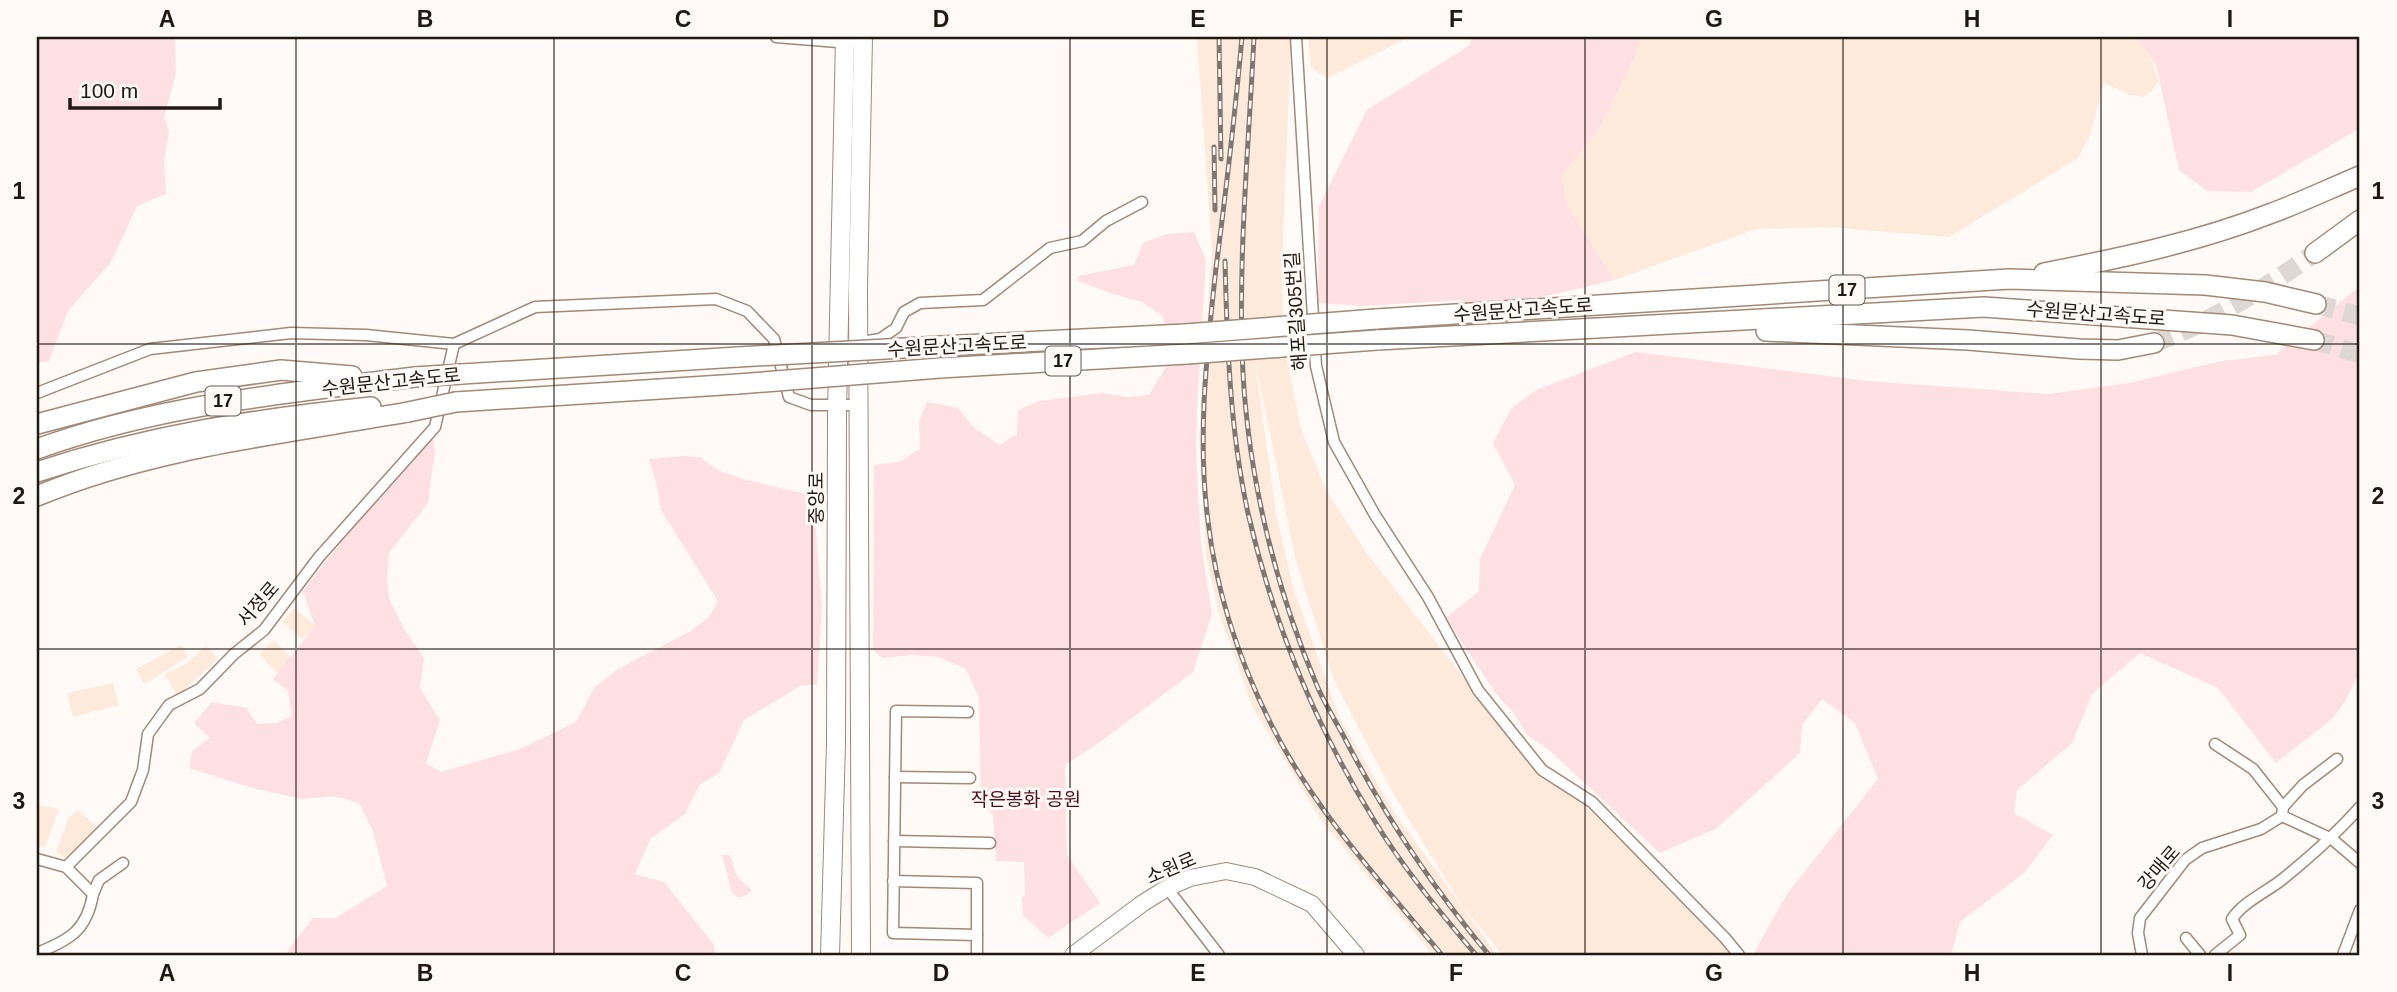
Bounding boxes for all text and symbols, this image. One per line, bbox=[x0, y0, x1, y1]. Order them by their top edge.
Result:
text: A bbox=[159, 6, 175, 32]
text: B bbox=[417, 6, 433, 32]
text: C bbox=[675, 6, 691, 32]
text: D bbox=[933, 6, 949, 32]
text: E bbox=[1190, 6, 1206, 32]
text: F bbox=[1449, 6, 1463, 32]
text: G bbox=[1705, 6, 1723, 32]
text: H bbox=[1964, 6, 1980, 32]
text: I bbox=[2227, 6, 2233, 32]
scale bar bbox=[70, 66, 220, 110]
text: 100 m bbox=[80, 79, 138, 102]
text: 1 bbox=[13, 178, 26, 204]
text: 1 bbox=[2372, 178, 2385, 204]
street label: 해포길305번길 bbox=[1281, 251, 1311, 371]
road number: 17 bbox=[1829, 276, 1864, 304]
street label: 수원문산고속도로 bbox=[1453, 295, 1593, 325]
street label: 수원문산고속도로 bbox=[2026, 299, 2166, 329]
street label: 수원문산고속도로 bbox=[887, 332, 1027, 360]
road number: 17 bbox=[1046, 346, 1080, 376]
street label: 수원문산고속도로 bbox=[320, 364, 462, 400]
road number: 17 bbox=[206, 386, 241, 416]
street label: 중앙로 bbox=[806, 472, 827, 524]
text: 2 bbox=[13, 483, 25, 509]
text: 2 bbox=[2372, 483, 2384, 509]
street label: 서정로 bbox=[233, 577, 283, 631]
text: 3 bbox=[13, 788, 25, 814]
text: 3 bbox=[2372, 788, 2384, 814]
park label: 작은봉화 공원 bbox=[971, 789, 1081, 810]
street label: 강매로 bbox=[2134, 841, 2184, 895]
street label: 소원로 bbox=[1143, 848, 1199, 888]
text: A bbox=[159, 960, 175, 986]
text: B bbox=[417, 960, 433, 986]
text: C bbox=[675, 960, 691, 986]
text: D bbox=[933, 960, 949, 986]
text: E bbox=[1190, 960, 1206, 986]
text: F bbox=[1449, 960, 1463, 986]
text: G bbox=[1705, 960, 1723, 986]
text: H bbox=[1964, 960, 1980, 986]
text: I bbox=[2227, 960, 2233, 986]

